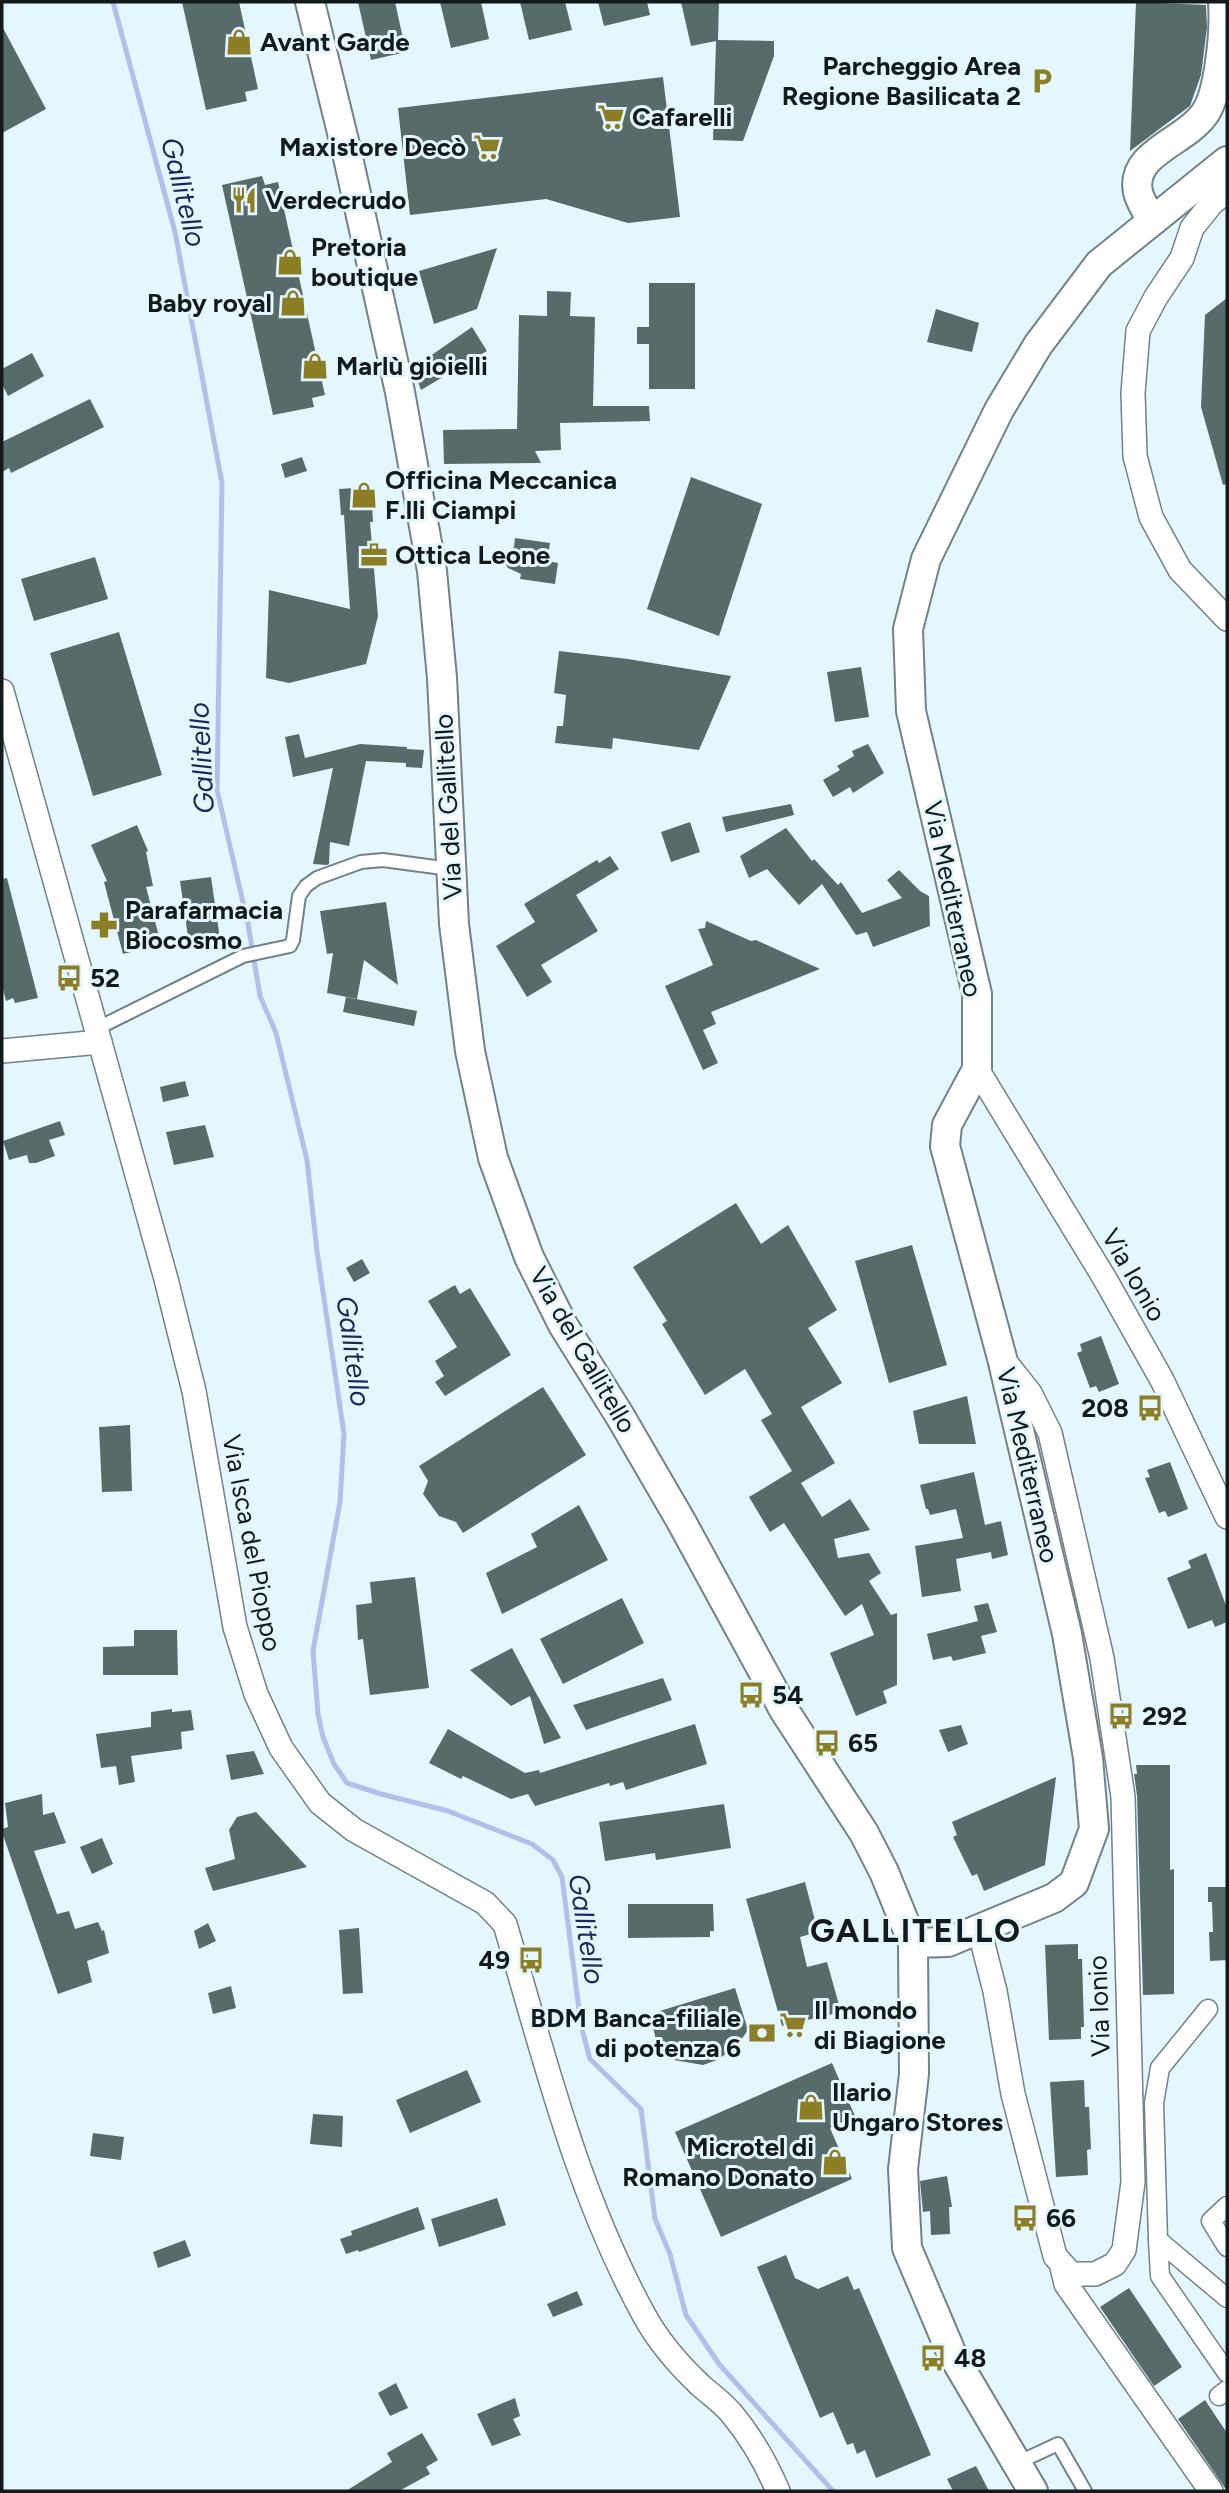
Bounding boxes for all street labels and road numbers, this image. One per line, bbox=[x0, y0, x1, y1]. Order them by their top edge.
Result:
street label: Via del Gallitello bbox=[427, 713, 469, 901]
street label: Via Mediterraneo bbox=[917, 798, 989, 1000]
street label: Via Ionio bbox=[1095, 1223, 1173, 1327]
street label: Via del Gallitello bbox=[523, 1261, 643, 1439]
street label: Via Mediterraneo bbox=[990, 1364, 1066, 1566]
street label: Via Isca del Pioppo bbox=[215, 1432, 289, 1654]
street label: Via Ionio bbox=[1081, 1955, 1117, 2057]

